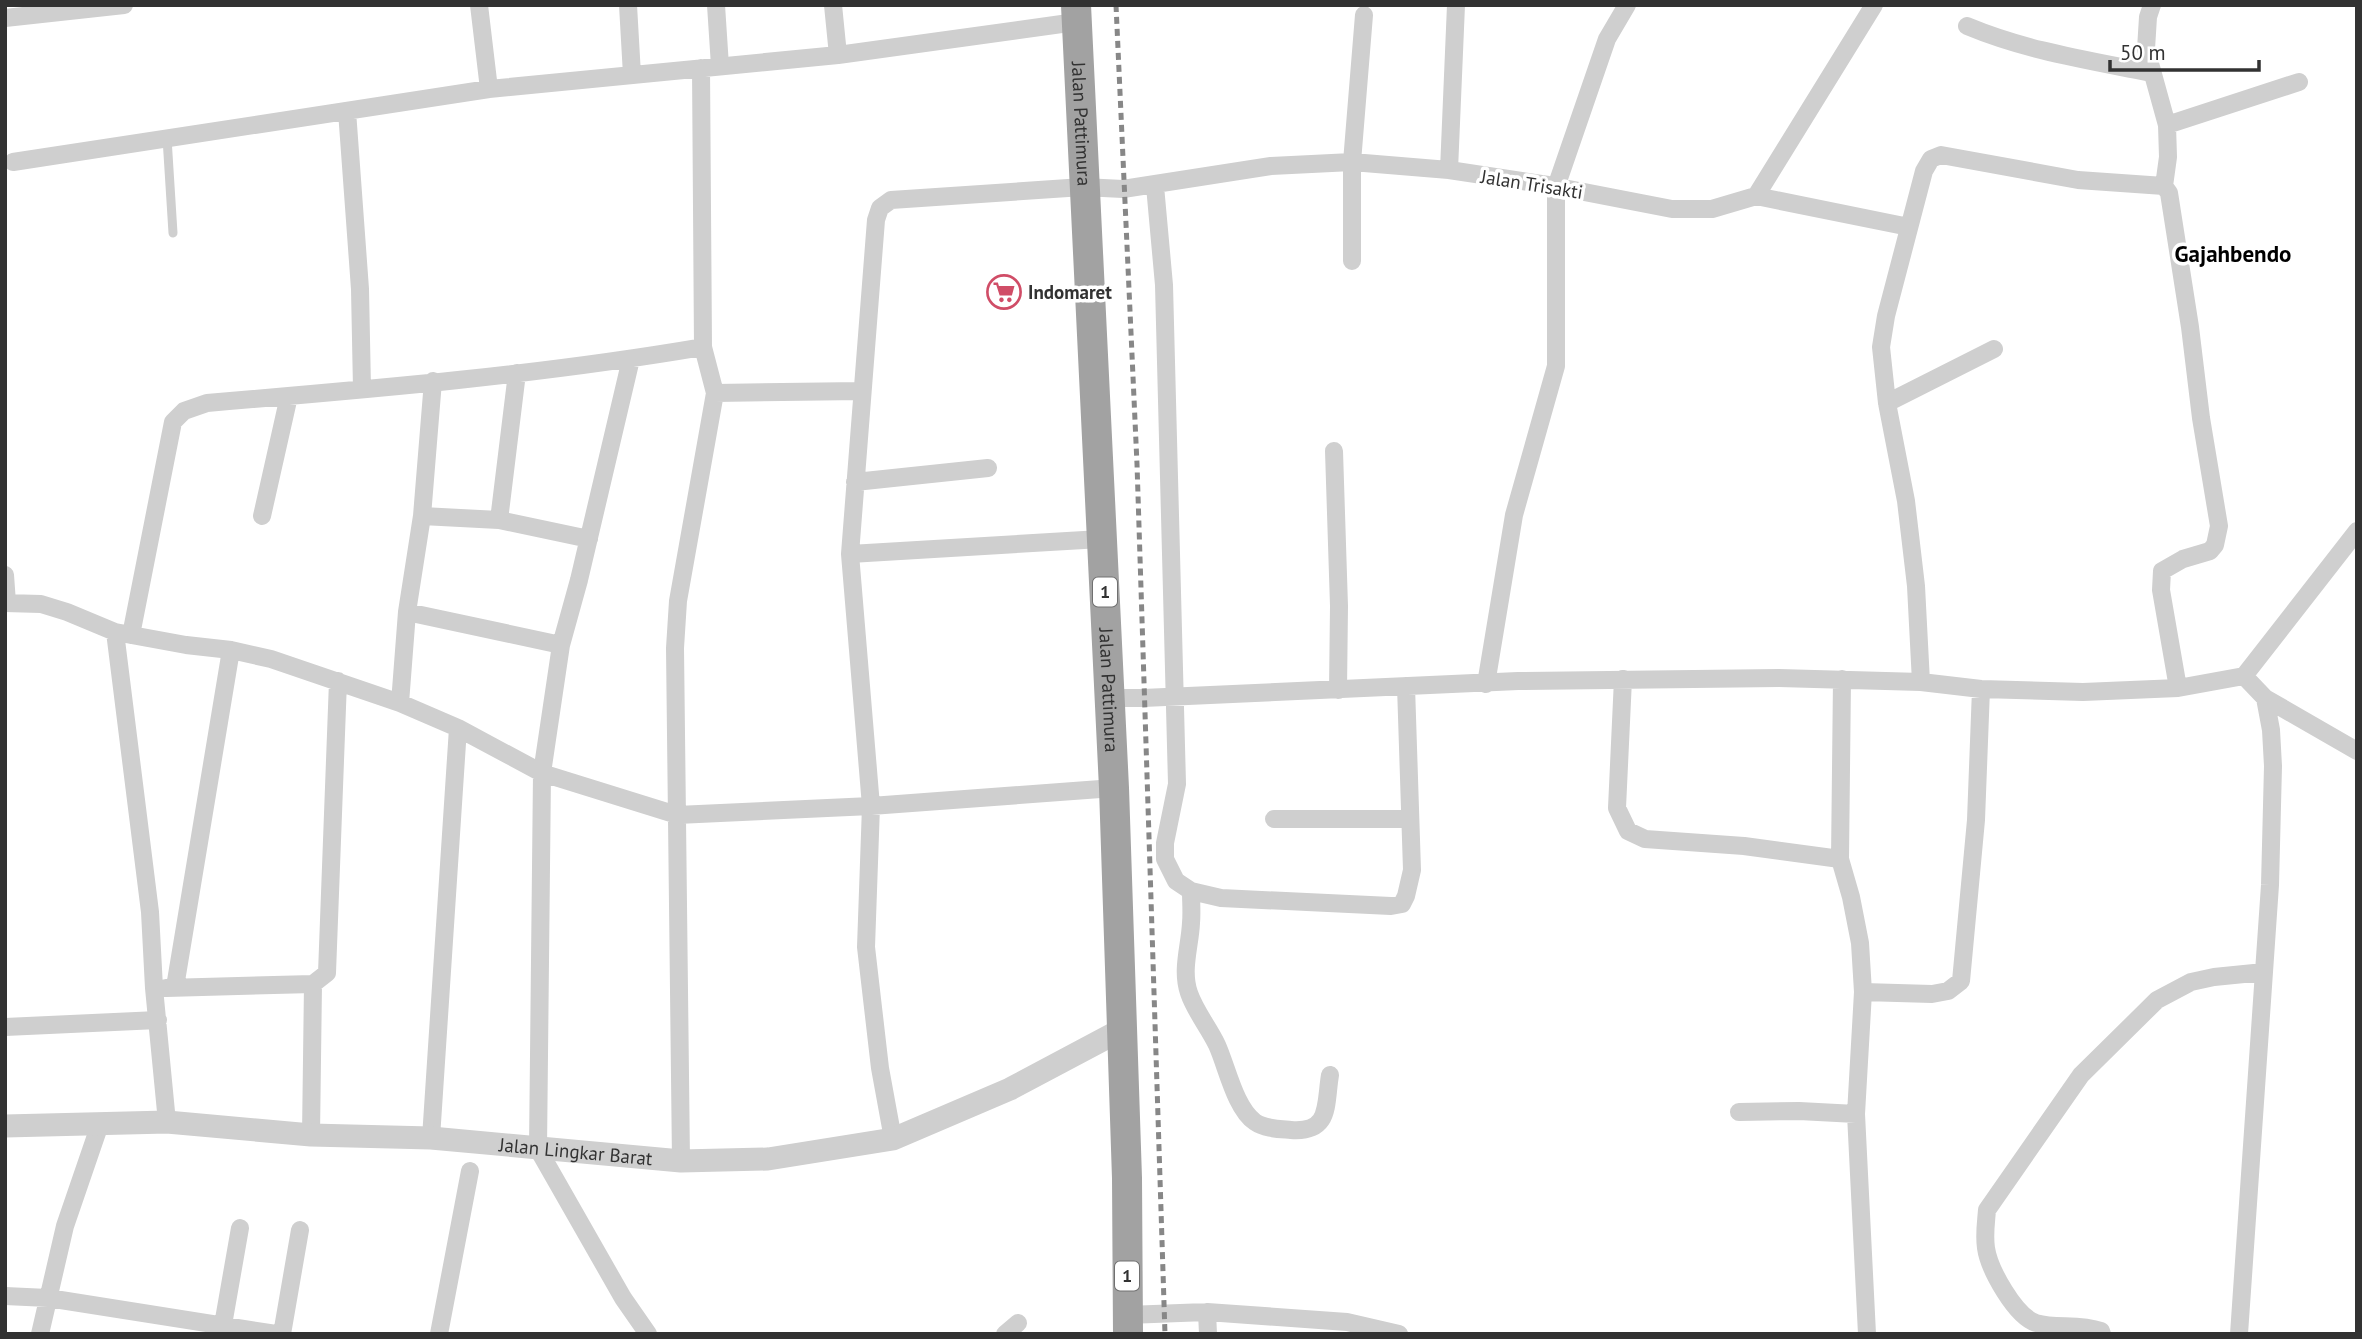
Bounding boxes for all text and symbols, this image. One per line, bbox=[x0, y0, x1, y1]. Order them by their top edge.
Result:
scale bar bbox=[2110, 28, 2259, 72]
text: 50 m bbox=[2120, 39, 2166, 66]
street label: Jalan Pattimura bbox=[1067, 60, 1097, 187]
street label: Jalan Trisakti bbox=[1478, 164, 1585, 204]
district label: Gajahbendo bbox=[2175, 239, 2291, 268]
supermarket icon: Indomaret bbox=[985, 273, 1023, 311]
place label: Indomaret bbox=[1028, 280, 1112, 304]
road number: 1 bbox=[1093, 578, 1117, 606]
street label: Jalan Pattimura bbox=[1094, 626, 1124, 753]
street label: Jalan Lingkar Barat bbox=[497, 1132, 654, 1170]
road number: 1 bbox=[1115, 1261, 1139, 1290]

